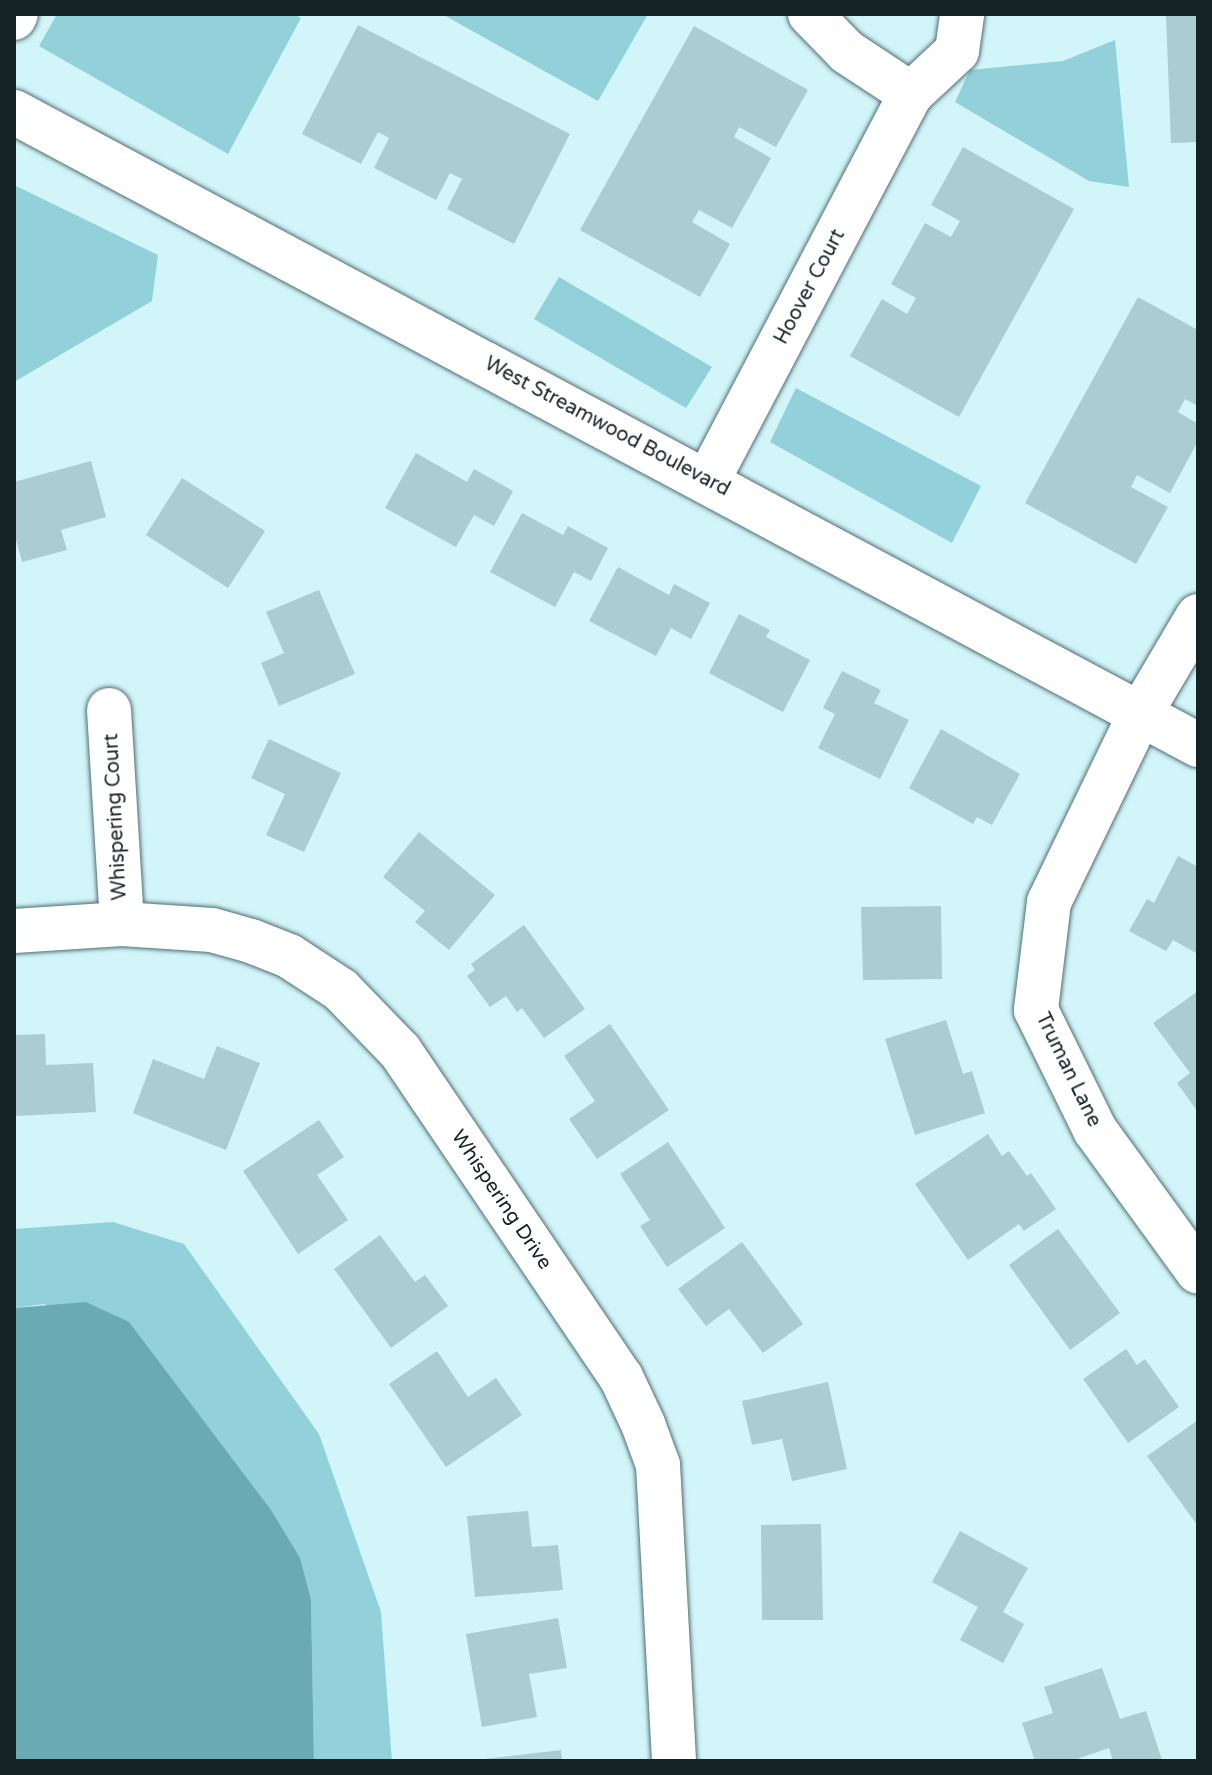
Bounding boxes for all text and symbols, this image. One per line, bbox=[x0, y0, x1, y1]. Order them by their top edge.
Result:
street label: Hoover Court bbox=[770, 225, 850, 349]
street label: West Streamwood Boulevard bbox=[480, 352, 734, 502]
street label: Whispering Court bbox=[100, 733, 132, 901]
street label: Truman Lane bbox=[1030, 1009, 1106, 1131]
street label: Whispering Drive bbox=[446, 1126, 556, 1274]

